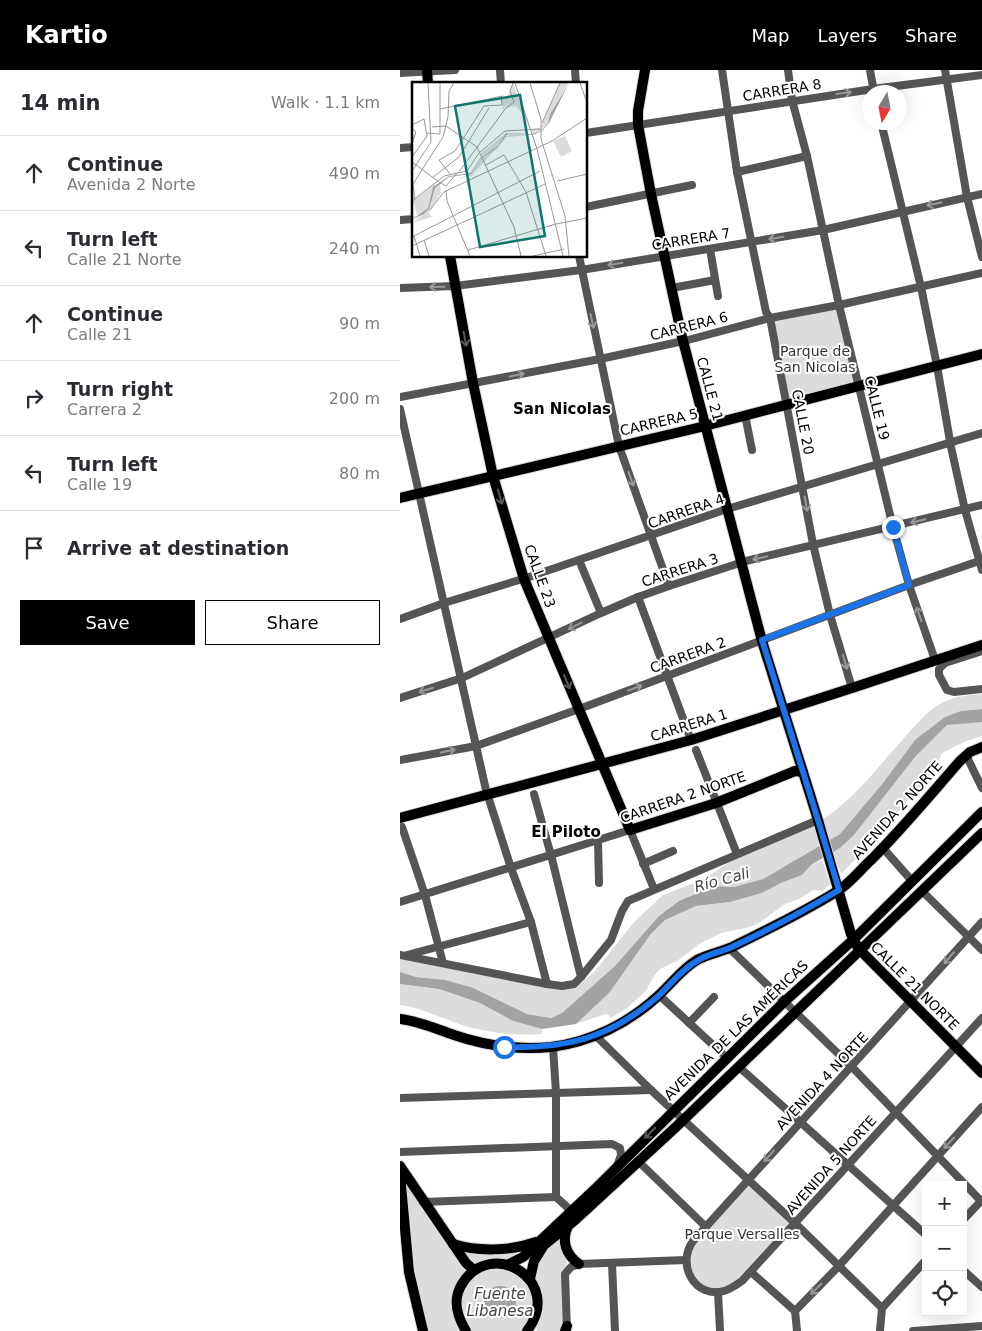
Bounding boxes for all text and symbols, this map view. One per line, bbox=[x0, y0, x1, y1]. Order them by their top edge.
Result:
text: Kartio bbox=[25, 21, 108, 49]
text: Map bbox=[751, 25, 789, 46]
text: Layers bbox=[817, 25, 877, 46]
text: Share bbox=[905, 25, 957, 46]
street label: CARRERA 8 bbox=[741, 76, 823, 104]
inset map bbox=[412, 82, 588, 258]
north arrow bbox=[862, 85, 907, 130]
one-way arrow bbox=[836, 87, 852, 97]
text: 14 min bbox=[20, 91, 101, 115]
text: Walk · 1.1 km bbox=[271, 93, 380, 112]
text: Continue bbox=[67, 153, 163, 175]
icon: ahead bbox=[20, 159, 48, 187]
text: 490 m bbox=[329, 164, 380, 183]
text: Avenida 2 Norte bbox=[67, 175, 196, 194]
one-way arrow bbox=[927, 200, 943, 209]
street label: CARRERA 7 bbox=[650, 225, 732, 253]
text: Turn left bbox=[67, 228, 158, 250]
icon: left bbox=[20, 234, 48, 262]
one-way arrow bbox=[768, 234, 784, 244]
text: 240 m bbox=[329, 239, 380, 258]
text: Calle 21 Norte bbox=[67, 250, 182, 269]
one-way arrow bbox=[608, 260, 624, 270]
one-way arrow bbox=[429, 282, 445, 292]
text: Continue bbox=[67, 303, 163, 325]
icon: ahead bbox=[20, 309, 48, 337]
street label: CARRERA 6 bbox=[648, 309, 730, 343]
one-way arrow bbox=[588, 313, 597, 329]
text: 90 m bbox=[339, 314, 380, 333]
text: Calle 21 bbox=[67, 325, 132, 344]
one-way arrow bbox=[460, 330, 470, 346]
park label: Parque de San Nicolas bbox=[774, 343, 856, 375]
street label: CALLE 21 bbox=[694, 355, 726, 423]
one-way arrow bbox=[508, 369, 524, 379]
street label: CALLE 19 bbox=[861, 374, 893, 442]
text: Turn right bbox=[67, 378, 173, 400]
icon: right bbox=[20, 384, 48, 412]
street label: CALLE 20 bbox=[789, 388, 817, 456]
text: 200 m bbox=[329, 389, 380, 408]
text: Carrera 2 bbox=[67, 400, 142, 419]
district label: San Nicolas bbox=[513, 400, 611, 418]
street label: CARRERA 5 bbox=[618, 405, 700, 439]
text: Turn left bbox=[67, 453, 158, 475]
icon: left bbox=[20, 459, 48, 487]
text: 80 m bbox=[339, 464, 380, 483]
one-way arrow bbox=[627, 470, 636, 486]
text: Calle 19 bbox=[67, 475, 132, 494]
one-way arrow bbox=[495, 489, 505, 505]
street label: CARRERA 4 bbox=[646, 490, 726, 532]
one-way arrow bbox=[802, 496, 812, 512]
route end bbox=[882, 516, 905, 539]
one-way arrow bbox=[910, 517, 926, 526]
icon: arrive bbox=[20, 534, 48, 562]
text: Arrive at destination bbox=[67, 537, 289, 559]
street label: CALLE 23 bbox=[521, 542, 559, 610]
street label: CARRERA 3 bbox=[640, 550, 720, 590]
one-way arrow bbox=[752, 554, 768, 563]
button: Save bbox=[20, 600, 195, 645]
button: Share bbox=[205, 600, 380, 645]
one-way arrow bbox=[914, 607, 923, 622]
one-way arrow bbox=[567, 621, 582, 631]
street label: CARRERA 2 bbox=[648, 634, 728, 676]
one-way arrow bbox=[840, 654, 850, 670]
one-way arrow bbox=[563, 674, 573, 689]
one-way arrow bbox=[627, 683, 642, 692]
one-way arrow bbox=[418, 686, 434, 695]
street label: CARRERA 1 bbox=[649, 706, 729, 744]
one-way arrow bbox=[440, 746, 456, 755]
street label: AVENIDA 2 NORTE bbox=[848, 757, 946, 863]
street label: CARRERA 2 NORTE bbox=[618, 768, 748, 826]
district label: El Piloto bbox=[531, 823, 601, 841]
water label: Río Cali bbox=[692, 864, 752, 896]
street label: CALLE 21 NORTE bbox=[868, 939, 962, 1033]
one-way arrow bbox=[943, 952, 955, 965]
street label: AVENIDA DE LAS AMÉRICAS bbox=[661, 957, 811, 1103]
street label: AVENIDA 4 NORTE bbox=[773, 1029, 871, 1133]
route start bbox=[493, 1036, 516, 1059]
street label: AVENIDA 5 NORTE bbox=[782, 1112, 880, 1218]
one-way arrow bbox=[644, 1127, 656, 1139]
one-way arrow bbox=[943, 1136, 955, 1149]
one-way arrow bbox=[763, 1150, 775, 1163]
map controls bbox=[922, 1181, 967, 1316]
button: + bbox=[922, 1181, 967, 1226]
park label: Parque Versalles bbox=[684, 1226, 800, 1242]
button: − bbox=[922, 1226, 967, 1271]
button: locate bbox=[922, 1271, 967, 1316]
one-way arrow bbox=[810, 1283, 823, 1295]
water label: Fuente Libanesa bbox=[467, 1285, 533, 1320]

